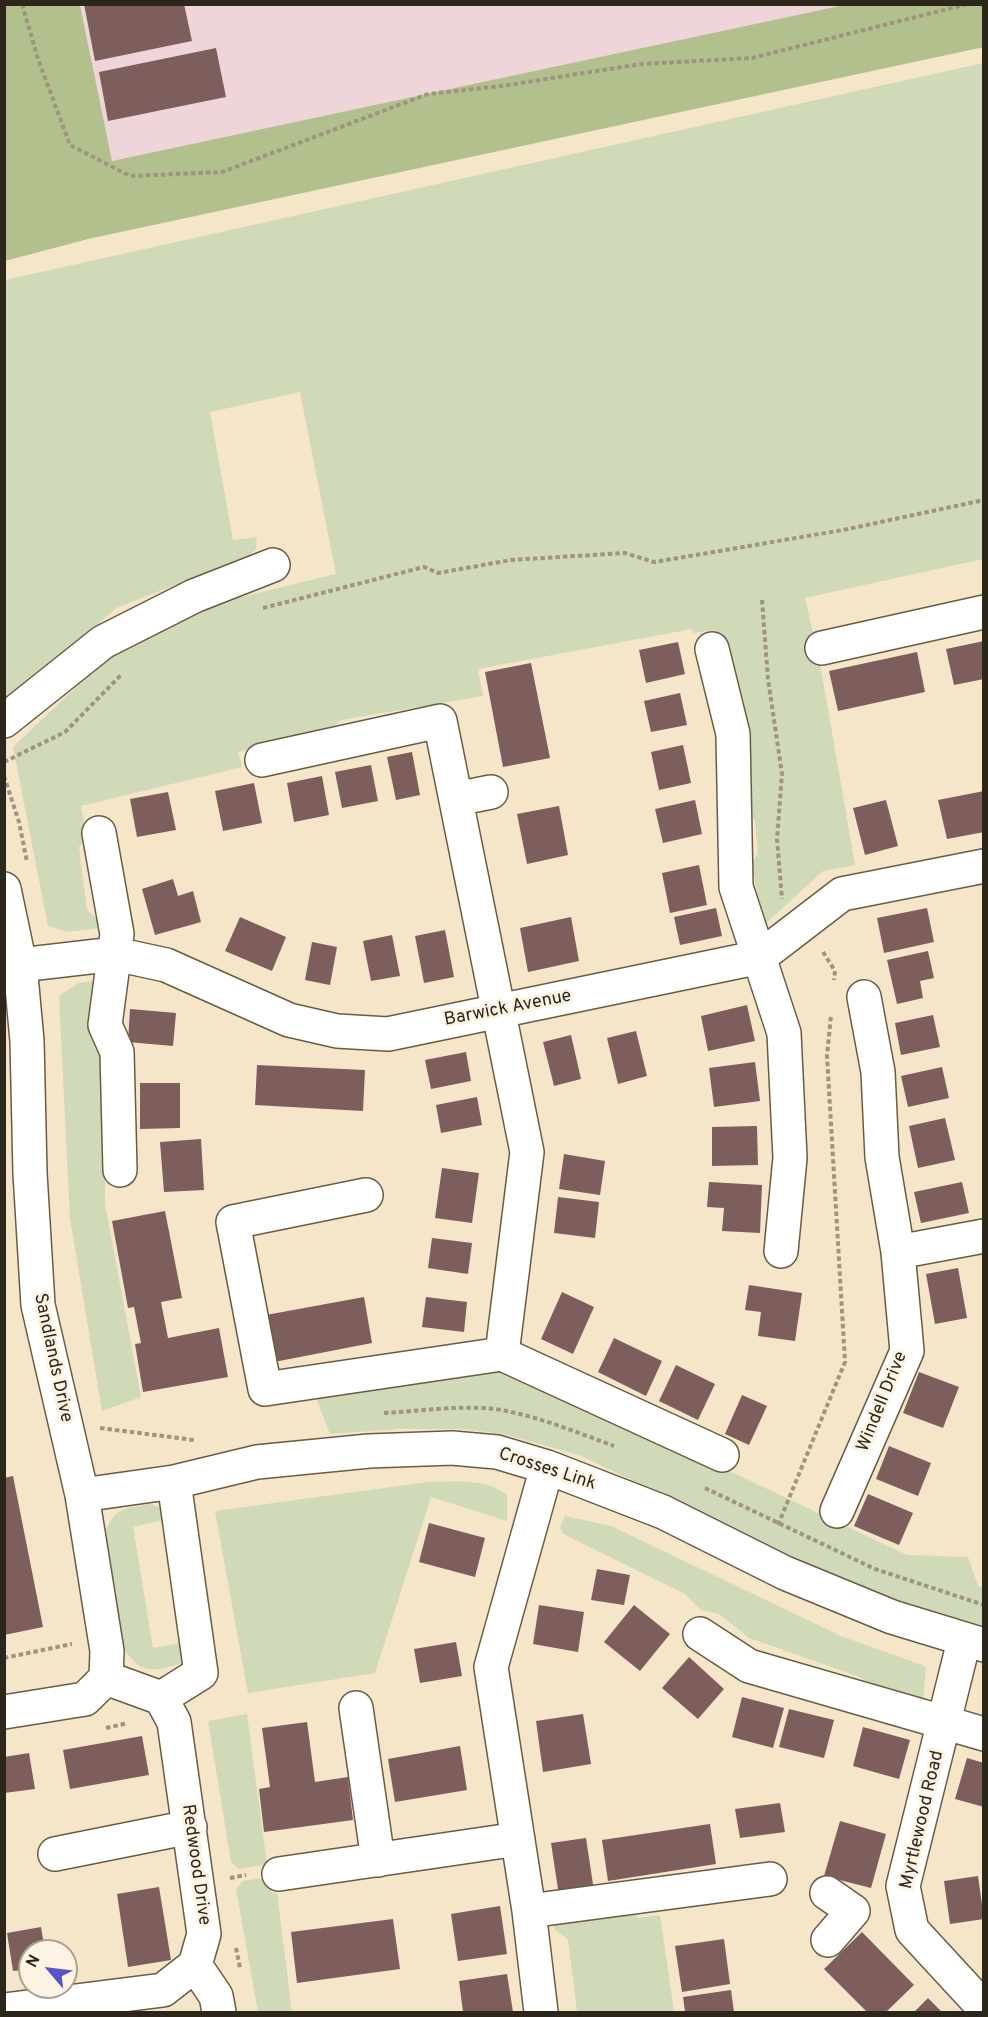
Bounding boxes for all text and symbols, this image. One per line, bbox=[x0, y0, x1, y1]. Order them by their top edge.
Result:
street label: Barwick Avenue bbox=[443, 986, 573, 1032]
street label: Sandlands Drive bbox=[28, 1292, 76, 1424]
street label: Windell Drive bbox=[853, 1349, 913, 1455]
street label: Crosses Link bbox=[496, 1444, 598, 1496]
street label: Myrtlewood Road bbox=[897, 1749, 949, 1891]
street label: Redwood Drive bbox=[176, 1803, 214, 1927]
north arrow bbox=[18, 1939, 78, 1999]
text: N bbox=[22, 1952, 45, 1971]

